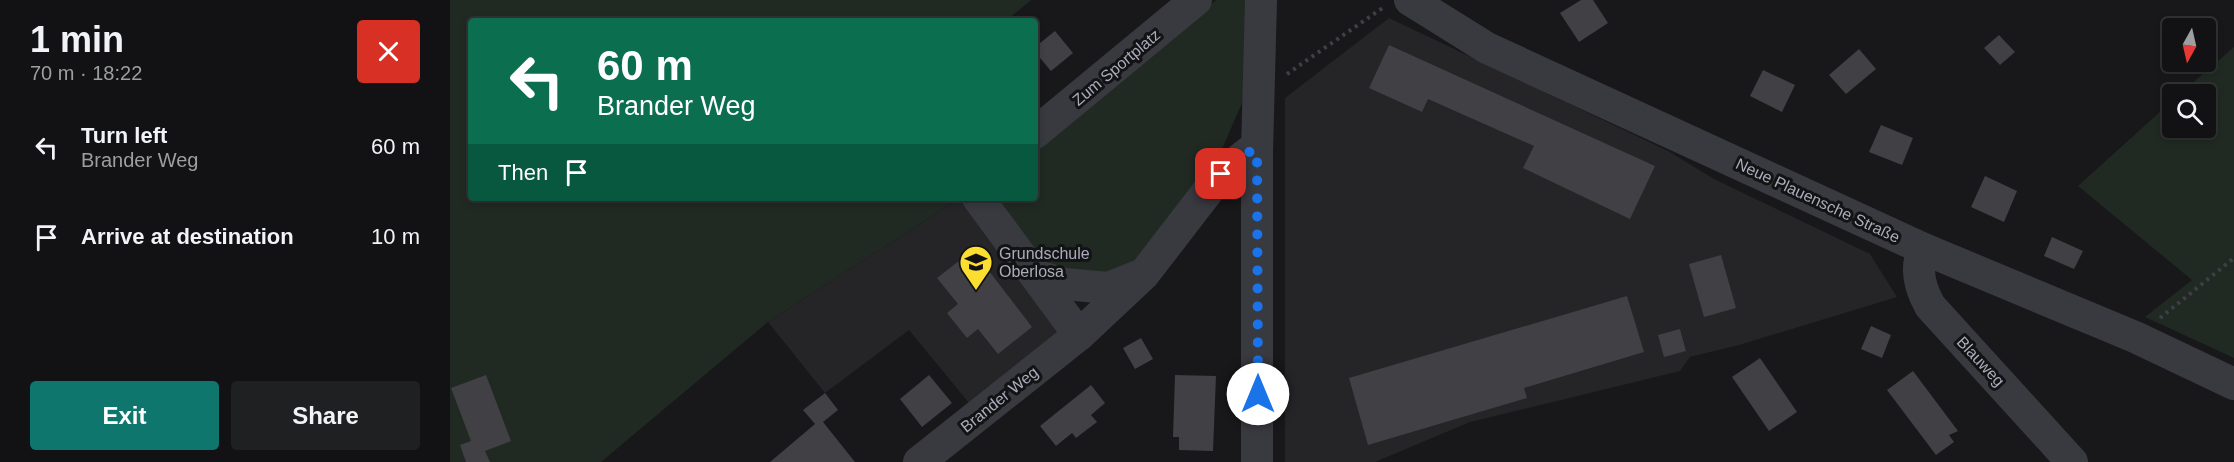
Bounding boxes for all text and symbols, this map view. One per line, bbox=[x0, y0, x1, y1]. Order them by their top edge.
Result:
north arrow bbox=[2162, 18, 2216, 72]
map controls bbox=[2162, 18, 2216, 138]
text: 1 min bbox=[30, 19, 124, 60]
button: close bbox=[357, 20, 420, 83]
street label: Zum Sportplatz bbox=[1069, 26, 1163, 109]
icon: left bbox=[498, 42, 576, 120]
text: 60 m bbox=[597, 42, 693, 89]
text: 70 m · 18:22 bbox=[30, 62, 142, 84]
button: search bbox=[2162, 84, 2216, 138]
text: Brander Weg bbox=[597, 91, 756, 121]
text: Turn left bbox=[81, 123, 167, 148]
icon: left bbox=[30, 131, 63, 164]
text: 60 m bbox=[371, 134, 420, 159]
pin bbox=[1195, 148, 1246, 199]
text: Brander Weg bbox=[81, 149, 198, 171]
street label: Neue Plauensche Straße bbox=[1733, 155, 1902, 246]
icon: arrive bbox=[560, 156, 593, 189]
icon: arrive bbox=[1204, 157, 1237, 190]
text: Then bbox=[498, 160, 548, 185]
icon: arrive bbox=[30, 221, 63, 254]
text: Arrive at destination bbox=[81, 224, 294, 249]
text: 10 m bbox=[371, 224, 420, 249]
school or university icon: Grundschule Oberlosa bbox=[958, 244, 994, 291]
place label: Grundschule Oberlosa bbox=[999, 245, 1090, 280]
street label: Blauweg bbox=[1953, 333, 2008, 390]
position arrow bbox=[1226, 362, 1290, 426]
street label: Brander Weg bbox=[957, 363, 1041, 436]
button: Exit bbox=[30, 381, 219, 450]
button: Share bbox=[231, 381, 420, 450]

